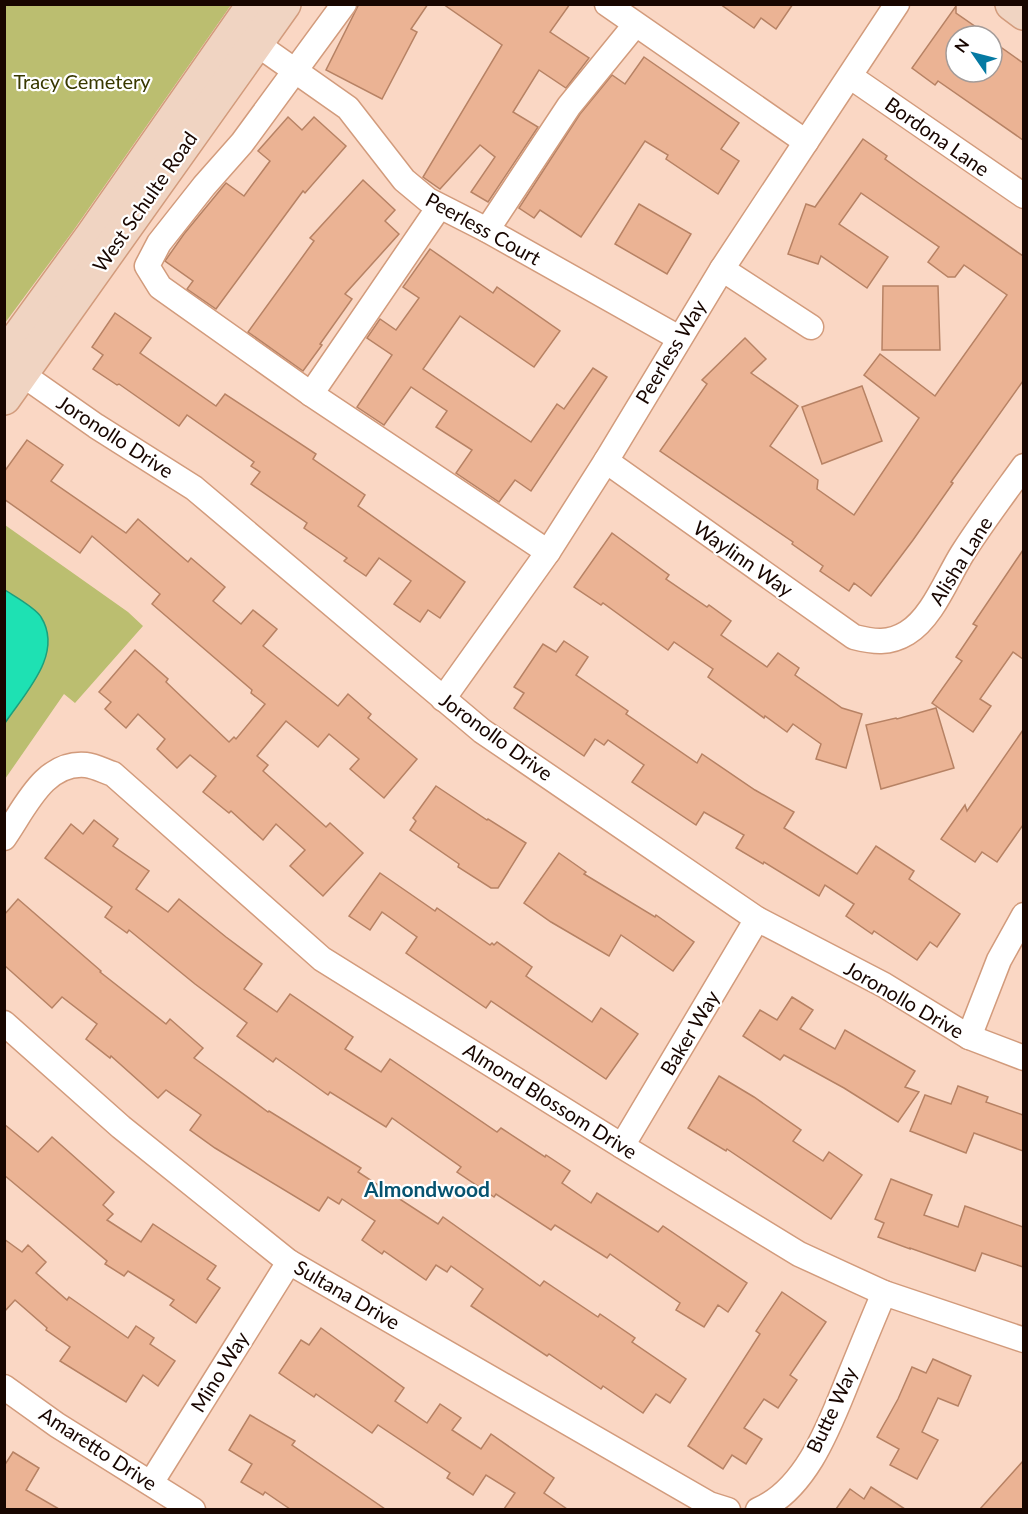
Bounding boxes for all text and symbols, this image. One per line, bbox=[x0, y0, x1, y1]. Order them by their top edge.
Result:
north arrow bbox=[944, 24, 1004, 84]
text: N bbox=[950, 35, 973, 56]
park label: Tracy Cemetery bbox=[13, 69, 151, 93]
street label: Bordona Lane bbox=[881, 91, 994, 181]
street label: West Schulte Road bbox=[87, 127, 202, 276]
street label: Peerless Court bbox=[422, 187, 545, 270]
street label: Peerless Way bbox=[630, 295, 711, 408]
street label: Joronollo Drive bbox=[53, 390, 178, 483]
street label: Alisha Lane bbox=[924, 512, 997, 609]
street label: Waylinn Way bbox=[689, 515, 798, 602]
street label: Joronollo Drive bbox=[435, 687, 558, 785]
street label: Joronollo Drive bbox=[841, 955, 968, 1043]
street label: Baker Way bbox=[655, 985, 724, 1079]
street label: Almond Blossom Drive bbox=[459, 1037, 642, 1163]
district label: Almondwood bbox=[363, 1176, 490, 1201]
street label: Sultana Drive bbox=[291, 1254, 404, 1334]
street label: Mino Way bbox=[185, 1326, 254, 1416]
street label: Butte Way bbox=[801, 1362, 862, 1457]
street label: Amaretto Drive bbox=[35, 1401, 162, 1495]

